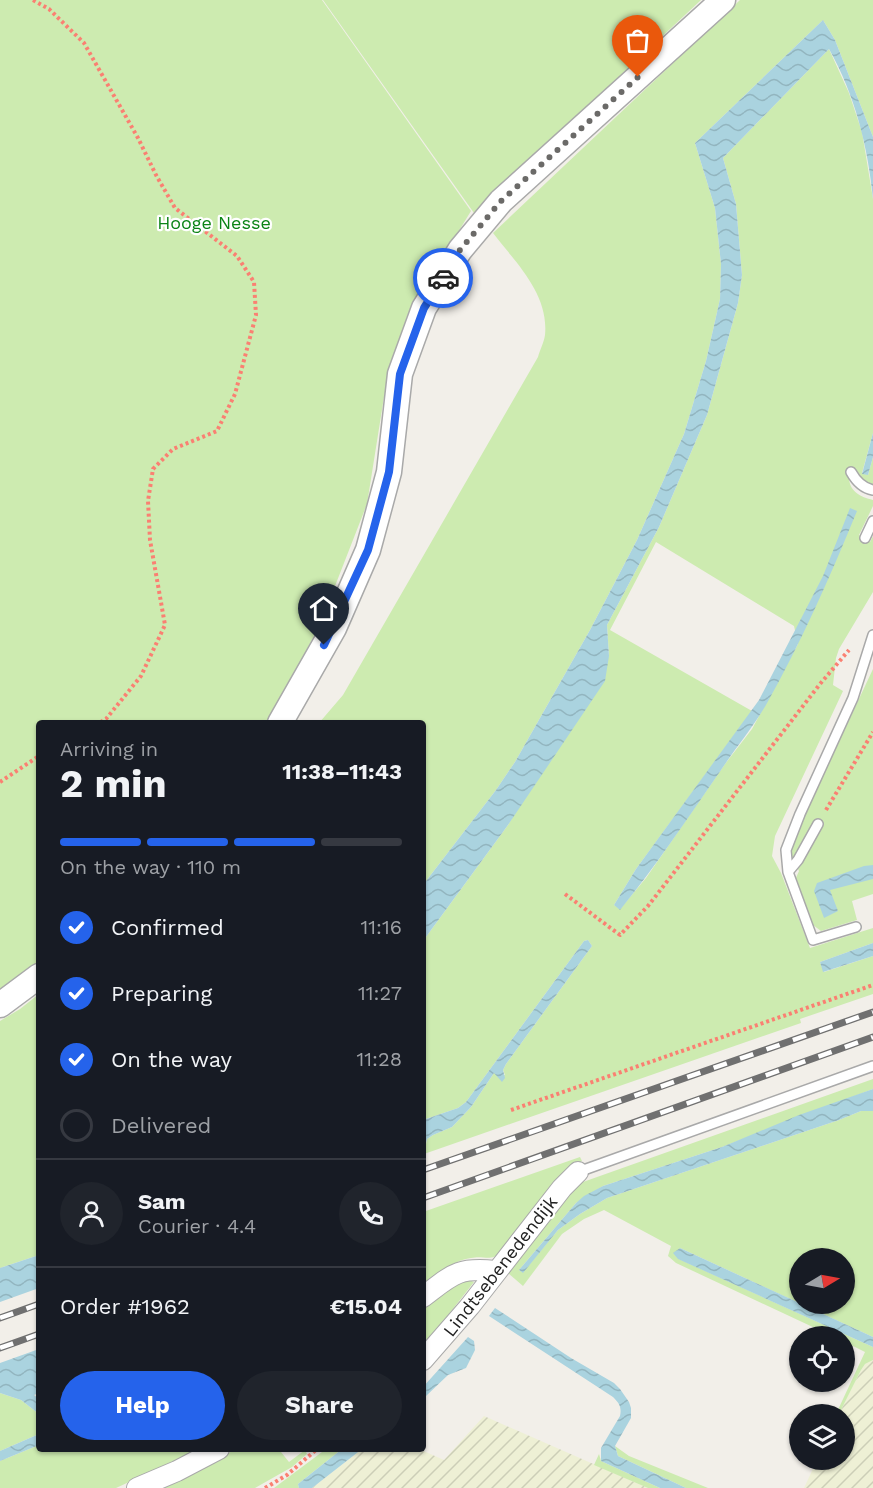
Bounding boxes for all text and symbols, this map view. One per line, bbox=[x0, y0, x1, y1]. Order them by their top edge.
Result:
pin bbox=[612, 15, 663, 77]
icon: bag bbox=[621, 24, 654, 57]
park label: Hooge Nesse bbox=[157, 212, 271, 233]
courier bbox=[413, 248, 473, 308]
icon: car bbox=[427, 262, 460, 295]
pin bbox=[298, 583, 349, 645]
icon: home bbox=[307, 592, 340, 625]
text: Arriving in bbox=[60, 737, 158, 761]
text: 11:38–11:43 bbox=[282, 759, 402, 784]
text: 2 min bbox=[60, 761, 167, 806]
text: On the way · 110 m bbox=[60, 855, 241, 879]
icon: check bbox=[60, 911, 93, 944]
text: Confirmed bbox=[111, 915, 224, 940]
text: 11:16 bbox=[361, 915, 402, 939]
icon: check bbox=[60, 977, 93, 1010]
text: Preparing bbox=[111, 981, 212, 1006]
text: 11:27 bbox=[358, 981, 402, 1005]
icon: check bbox=[60, 1043, 93, 1076]
text: On the way bbox=[111, 1047, 232, 1072]
text: 11:28 bbox=[357, 1047, 402, 1071]
text: Delivered bbox=[111, 1113, 211, 1138]
button: person bbox=[60, 1182, 123, 1245]
button: phone bbox=[339, 1182, 402, 1245]
text: Sam bbox=[138, 1189, 186, 1214]
street label: Lindtsebenedendijk bbox=[439, 1192, 561, 1340]
text: Courier · 4.4 bbox=[138, 1214, 256, 1238]
north arrow bbox=[789, 1248, 855, 1314]
map controls bbox=[789, 1248, 855, 1470]
text: Order #1962 bbox=[60, 1294, 190, 1319]
text: €15.04 bbox=[330, 1294, 402, 1319]
button: locate bbox=[789, 1326, 855, 1392]
button: Help bbox=[60, 1371, 225, 1440]
button: Share bbox=[237, 1371, 402, 1440]
button: layers bbox=[789, 1404, 855, 1470]

